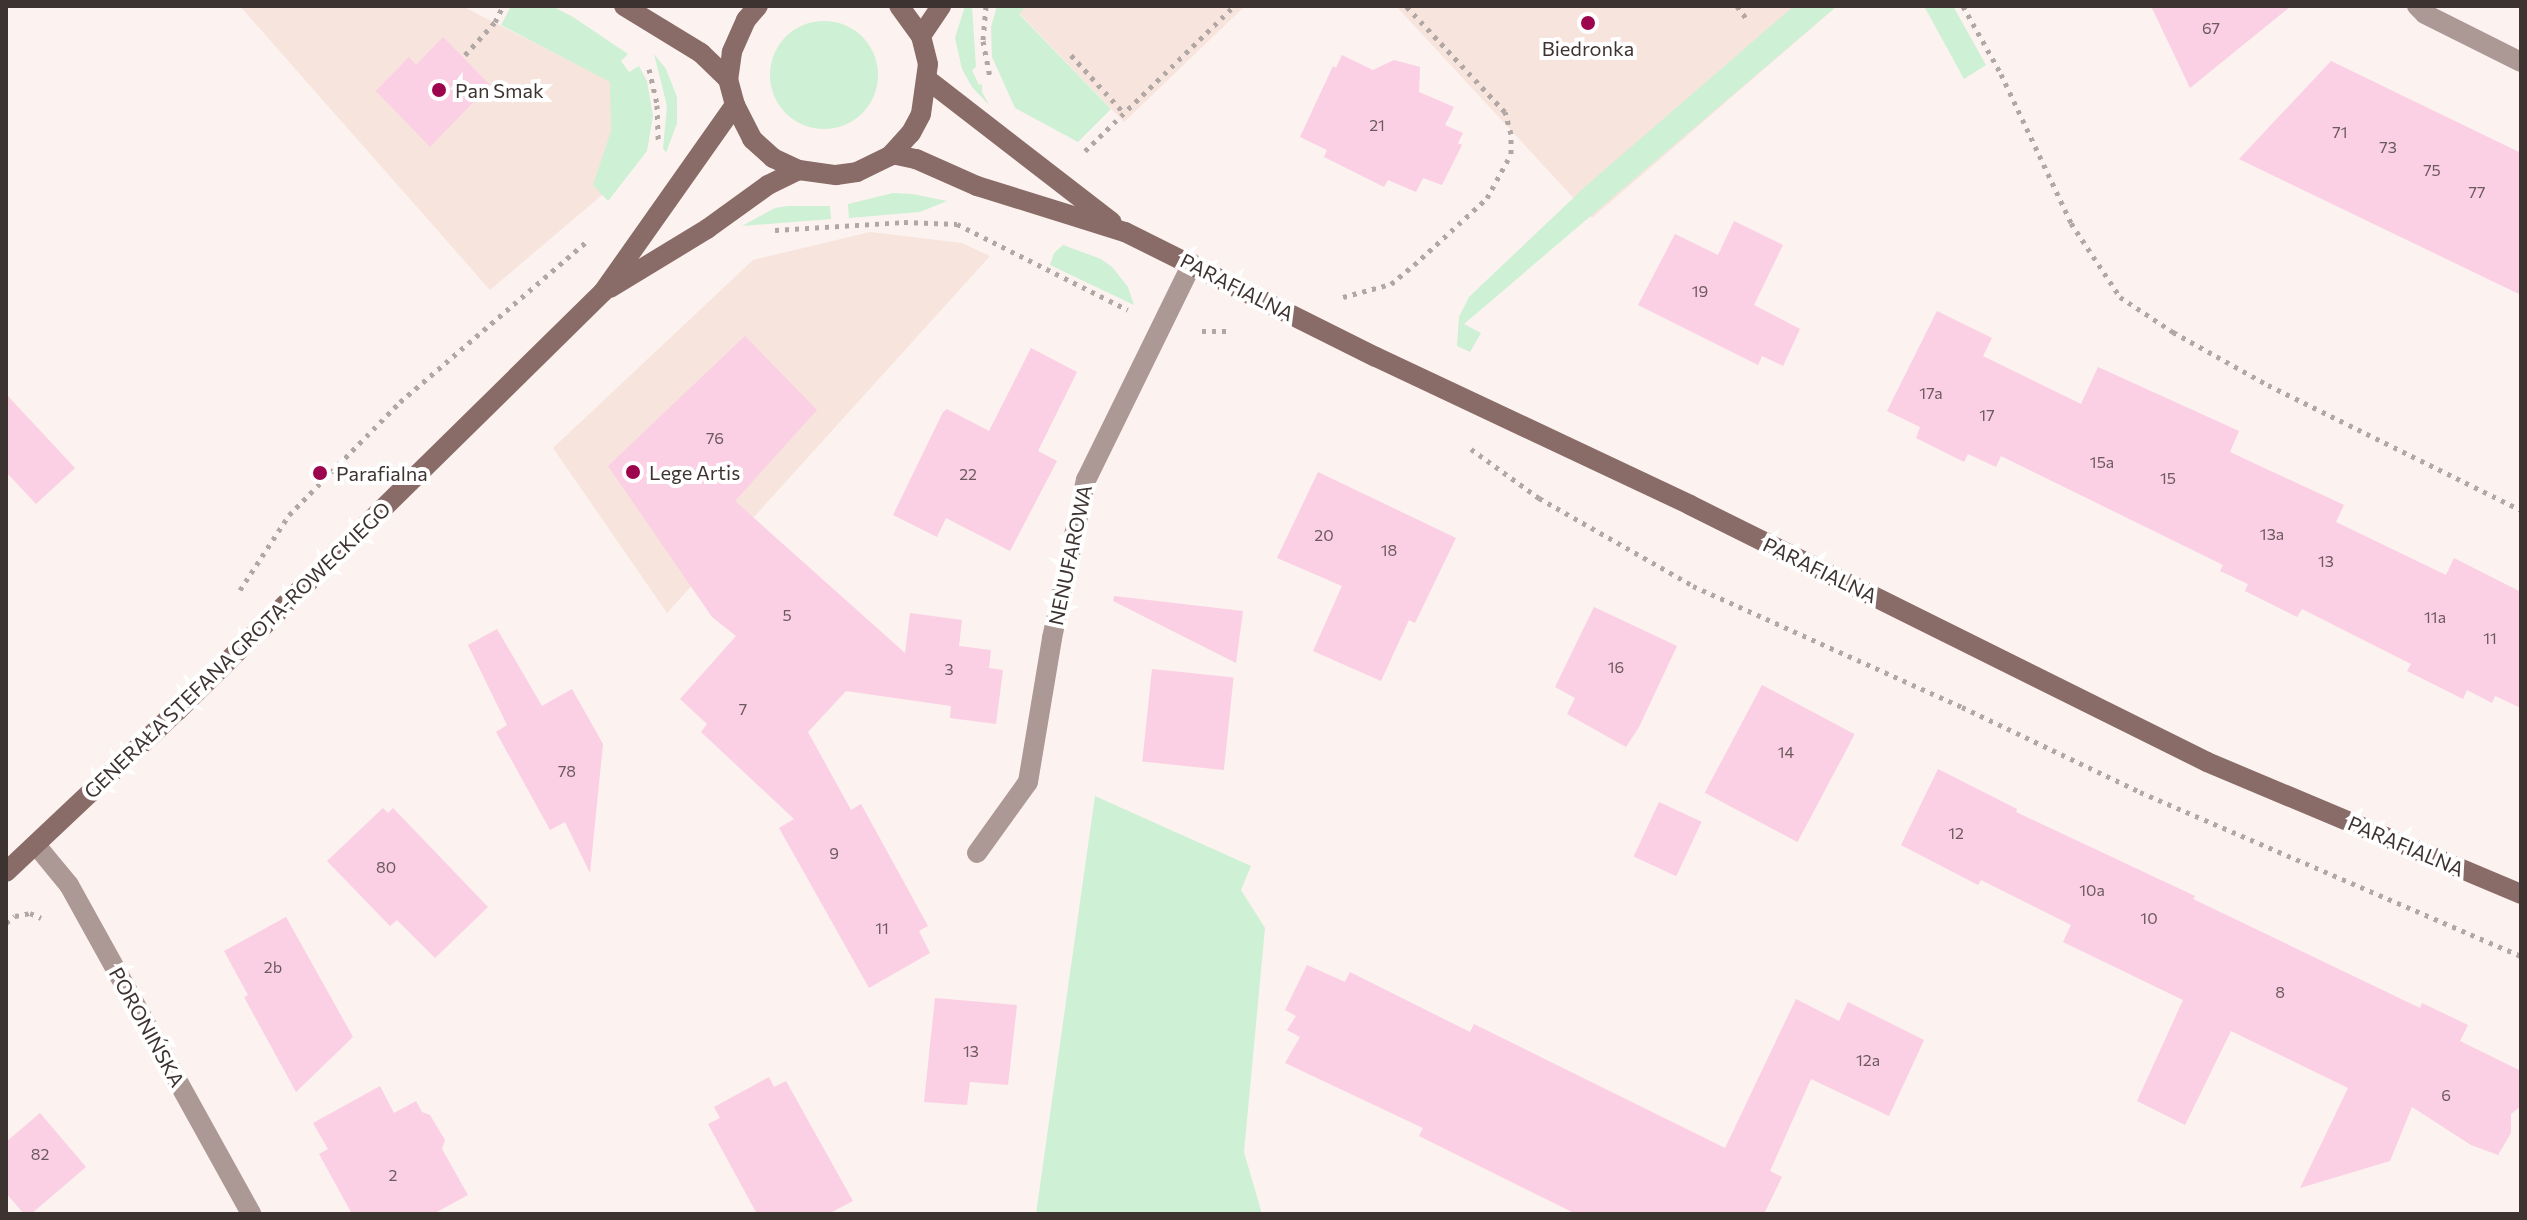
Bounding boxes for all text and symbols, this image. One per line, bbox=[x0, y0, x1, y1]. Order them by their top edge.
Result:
marker: Biedronka bbox=[1579, 14, 1597, 32]
house number: 67 bbox=[2202, 18, 2220, 38]
place label: Biedronka bbox=[1542, 36, 1634, 60]
place label: Pan Smak bbox=[455, 78, 544, 102]
marker: Pan Smak bbox=[430, 81, 448, 99]
house number: 21 bbox=[1369, 115, 1385, 135]
house number: 71 bbox=[2332, 122, 2348, 142]
house number: 73 bbox=[2379, 137, 2397, 157]
house number: 75 bbox=[2423, 160, 2441, 180]
house number: 77 bbox=[2469, 182, 2485, 202]
street label: PARAFIALNA bbox=[1176, 248, 1298, 326]
house number: 19 bbox=[1692, 281, 1708, 301]
house number: 17a bbox=[1919, 383, 1943, 403]
house number: 17 bbox=[1979, 405, 1995, 425]
house number: 76 bbox=[706, 428, 724, 448]
house number: 15a bbox=[2090, 452, 2114, 472]
place label: Lege Artis bbox=[649, 460, 740, 484]
place label: Parafialna bbox=[336, 461, 428, 485]
marker: Lege Artis bbox=[624, 463, 642, 481]
marker: Parafialna bbox=[311, 464, 329, 482]
house number: 22 bbox=[959, 464, 977, 484]
house number: 15 bbox=[2160, 468, 2176, 488]
street label: NENUFAROWA bbox=[1043, 483, 1097, 627]
street label: GENERAŁA STEFANA GROTA-ROWECKIEGO bbox=[79, 497, 395, 803]
house number: 13a bbox=[2260, 524, 2284, 544]
house number: 20 bbox=[1314, 525, 1334, 545]
street label: PARAFIALNA bbox=[1759, 532, 1881, 608]
house number: 18 bbox=[1381, 540, 1397, 560]
house number: 13 bbox=[2318, 551, 2334, 571]
house number: 5 bbox=[782, 605, 792, 625]
house number: 11a bbox=[2424, 607, 2446, 627]
house number: 11 bbox=[2483, 628, 2497, 648]
house number: 16 bbox=[1608, 657, 1624, 677]
house number: 3 bbox=[944, 659, 954, 679]
house number: 7 bbox=[739, 699, 747, 719]
house number: 14 bbox=[1778, 742, 1794, 762]
house number: 78 bbox=[558, 761, 576, 781]
street label: PARAFIALNA bbox=[2344, 811, 2468, 881]
house number: 12 bbox=[1948, 823, 1964, 843]
house number: 9 bbox=[829, 843, 839, 863]
house number: 80 bbox=[376, 857, 396, 877]
house number: 10a bbox=[2079, 880, 2105, 900]
house number: 10 bbox=[2140, 908, 2158, 928]
house number: 11 bbox=[875, 918, 889, 938]
house number: 2b bbox=[264, 957, 282, 977]
street label: PORONIŃSKA bbox=[104, 963, 190, 1091]
house number: 8 bbox=[2275, 982, 2285, 1002]
house number: 13 bbox=[963, 1041, 979, 1061]
house number: 12a bbox=[1856, 1050, 1880, 1070]
house number: 6 bbox=[2441, 1085, 2451, 1105]
house number: 82 bbox=[31, 1144, 49, 1164]
house number: 2 bbox=[389, 1165, 397, 1185]

